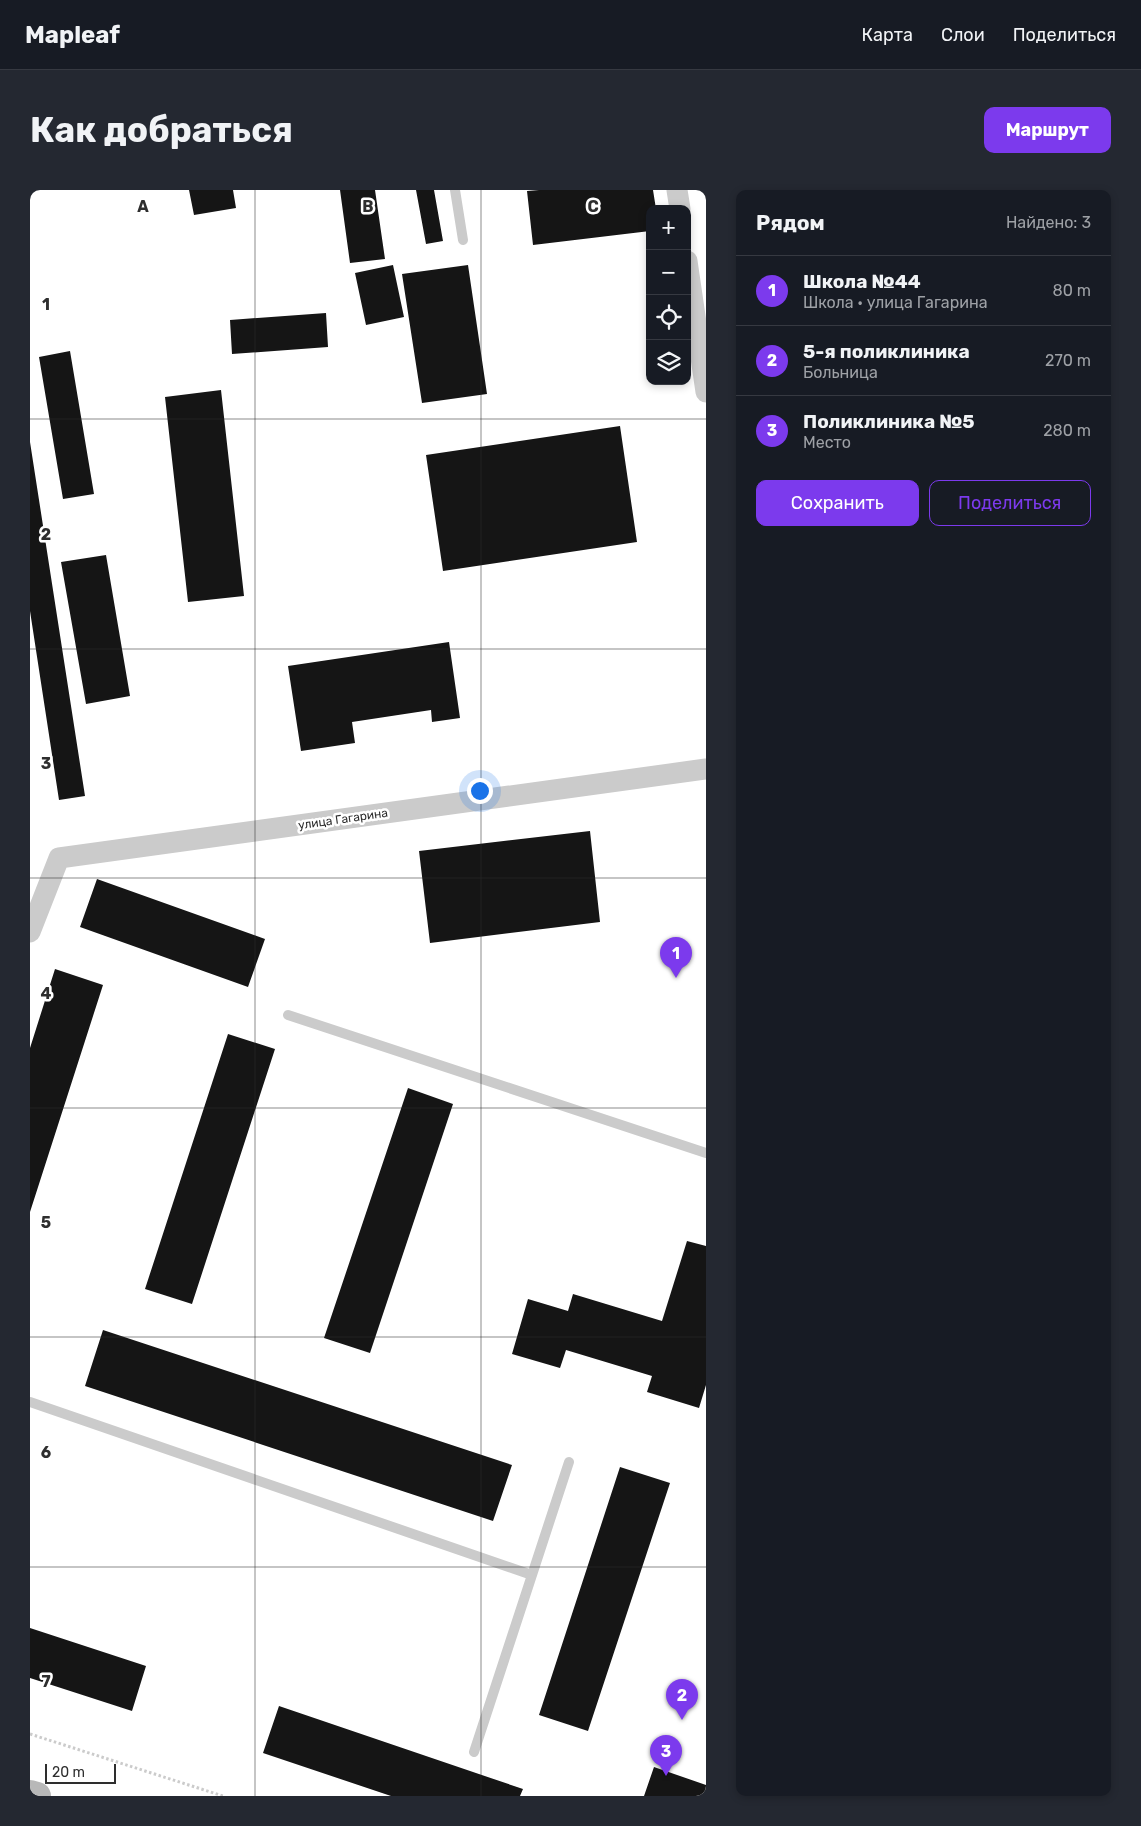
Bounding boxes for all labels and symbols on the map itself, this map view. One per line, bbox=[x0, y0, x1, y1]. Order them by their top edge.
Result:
text: A bbox=[137, 197, 149, 216]
text: B bbox=[362, 197, 374, 216]
text: C bbox=[587, 197, 599, 216]
text: 1 bbox=[42, 295, 50, 314]
text: 2 bbox=[41, 525, 51, 544]
text: 3 bbox=[41, 754, 51, 773]
your location bbox=[467, 778, 493, 804]
street label: улица Гагарина bbox=[297, 806, 389, 832]
pin: 1 bbox=[660, 937, 692, 978]
text: 4 bbox=[41, 984, 52, 1003]
text: 5 bbox=[41, 1213, 51, 1232]
text: 6 bbox=[41, 1443, 51, 1462]
text: 7 bbox=[41, 1672, 51, 1691]
pin: 2 bbox=[666, 1679, 698, 1720]
pin: 3 bbox=[650, 1735, 682, 1776]
scale bar bbox=[45, 1761, 116, 1784]

